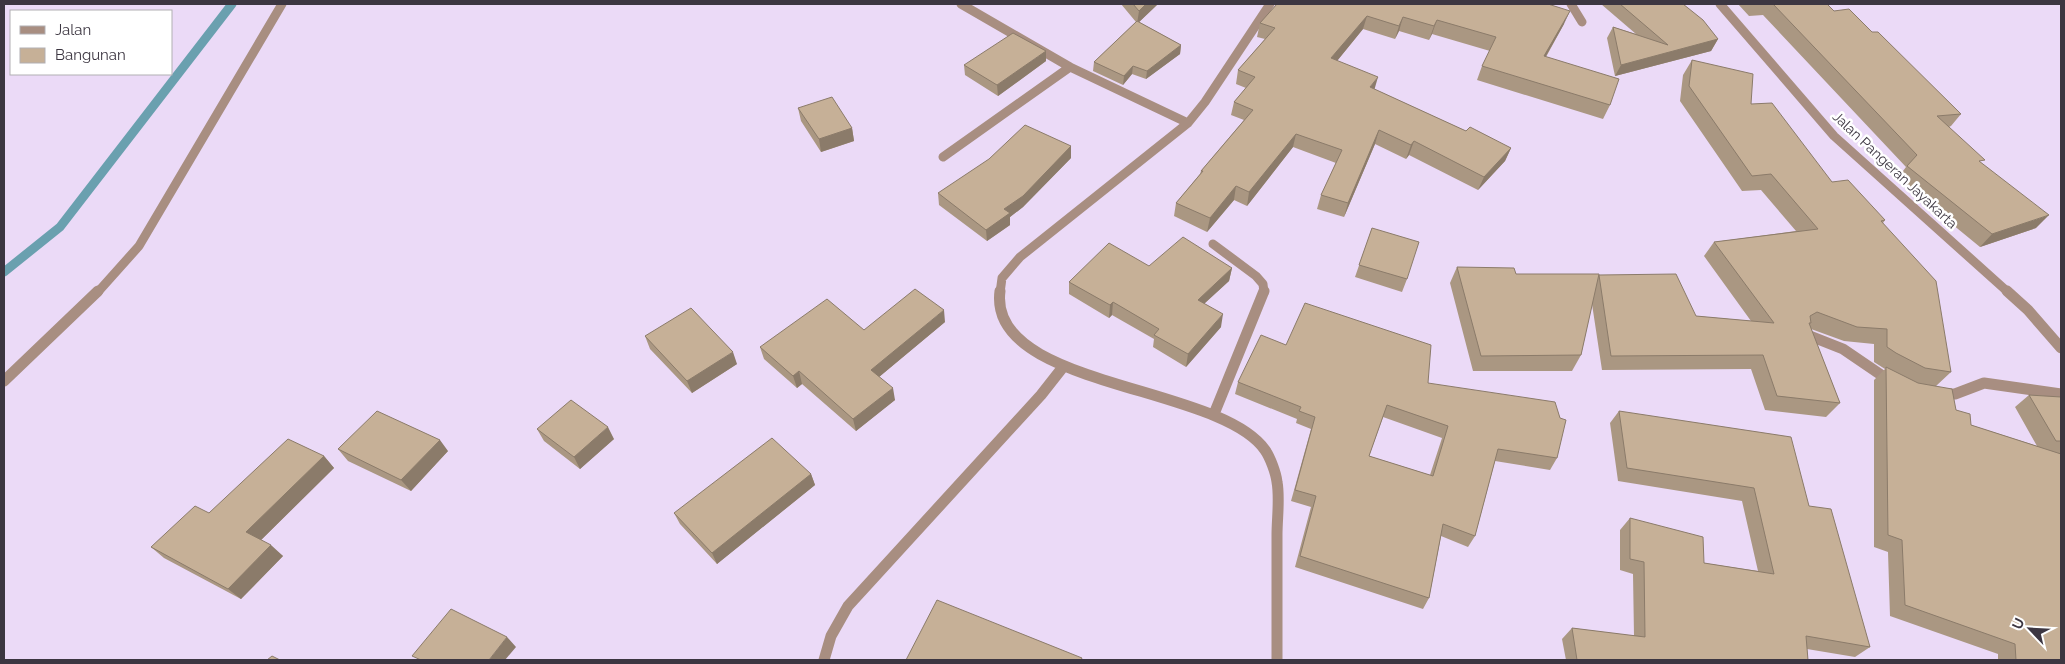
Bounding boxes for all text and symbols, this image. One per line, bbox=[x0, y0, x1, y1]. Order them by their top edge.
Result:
legend bbox=[10, 10, 172, 75]
text: Jalan bbox=[55, 21, 91, 39]
text: Bangunan bbox=[55, 46, 126, 64]
street label: Jalan Pangeran Jayakarta bbox=[1830, 108, 1960, 232]
north arrow bbox=[2005, 604, 2055, 654]
text: U bbox=[2009, 615, 2028, 632]

